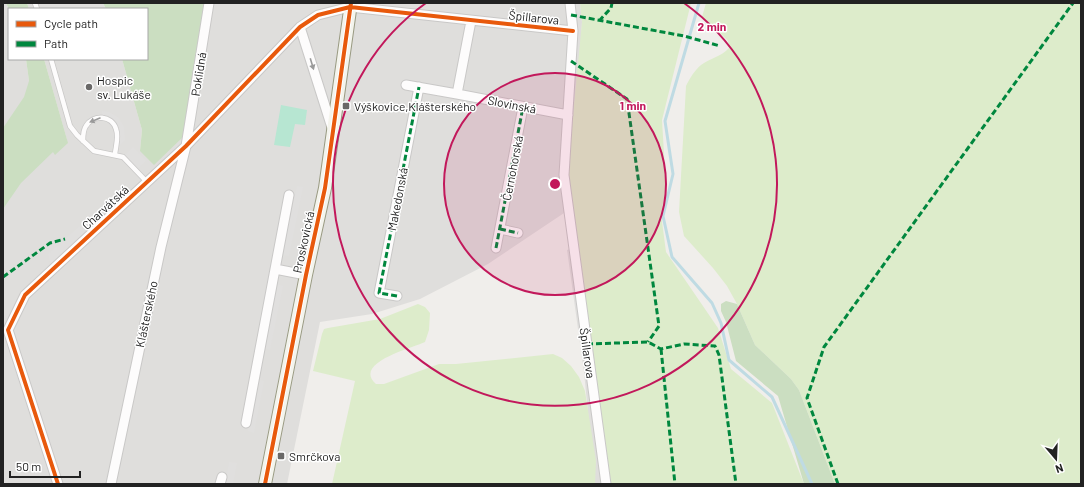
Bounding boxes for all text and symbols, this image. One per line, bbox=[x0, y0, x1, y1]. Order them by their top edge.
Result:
street label: Špillarova bbox=[508, 7, 560, 27]
legend bbox=[8, 8, 148, 60]
text: Cycle path bbox=[44, 16, 98, 30]
text: 2 min bbox=[698, 19, 726, 33]
text: Path bbox=[44, 36, 68, 50]
street label: Poklidná bbox=[188, 51, 208, 97]
one-way arrow bbox=[309, 59, 315, 71]
place label: Hospic sv. Lukáše bbox=[97, 73, 151, 101]
marker: Hospic sv. Lukáše bbox=[84, 82, 94, 92]
street label: Slovinská bbox=[487, 92, 537, 116]
text: 1 min bbox=[620, 98, 646, 112]
place label: Výškovice,Klášterského bbox=[354, 99, 476, 113]
marker: Výškovice,Klášterského bbox=[341, 101, 351, 111]
one-way arrow bbox=[89, 117, 101, 123]
street label: Černohorská bbox=[499, 134, 525, 202]
street label: Makedonská bbox=[384, 166, 410, 232]
centre of rings bbox=[548, 177, 562, 191]
street label: Charvátská bbox=[79, 182, 131, 232]
street label: Proskovická bbox=[290, 210, 316, 274]
street label: Klášterského bbox=[132, 279, 160, 349]
street label: Špillarova bbox=[578, 327, 598, 379]
north arrow bbox=[1036, 439, 1076, 479]
place label: Smrčkova bbox=[289, 449, 340, 463]
marker: Smrčkova bbox=[276, 451, 286, 461]
scale bar bbox=[10, 453, 80, 479]
text: 50 m bbox=[16, 459, 41, 473]
text: N bbox=[1054, 462, 1065, 476]

